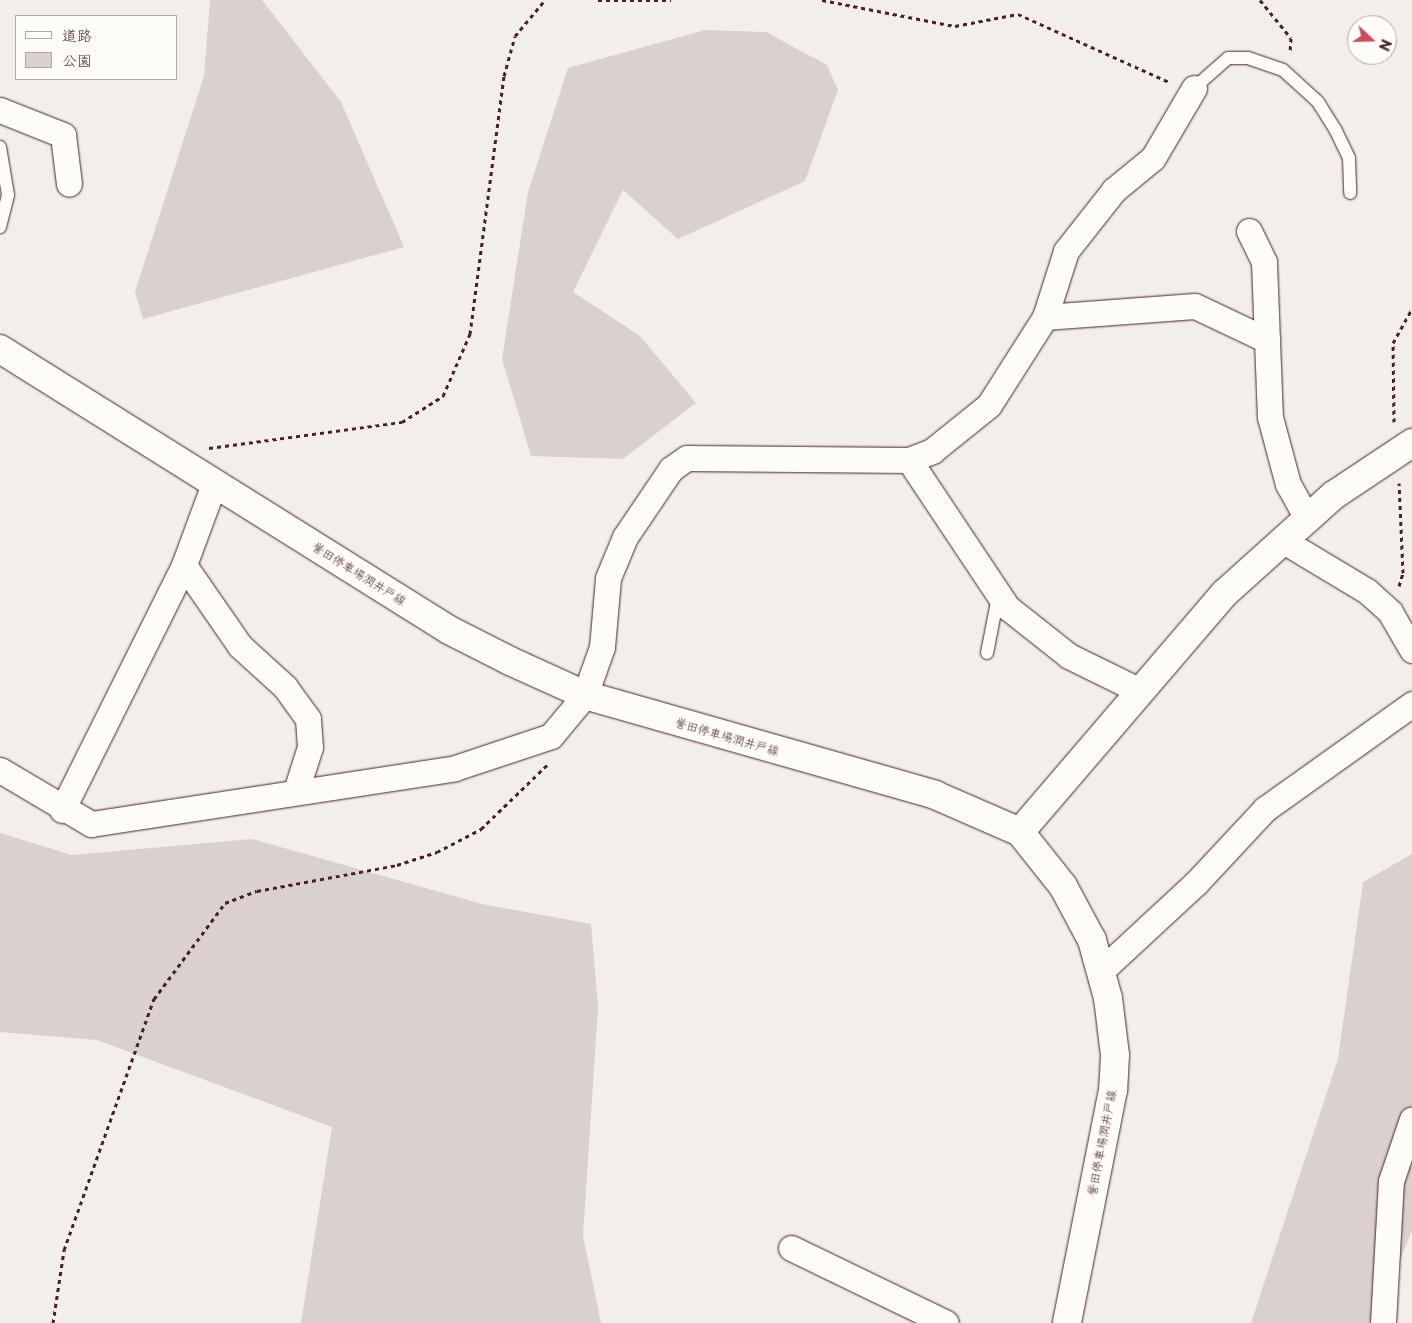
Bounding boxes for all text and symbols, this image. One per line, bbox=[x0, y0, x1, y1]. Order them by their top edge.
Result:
legend bbox=[15, 15, 178, 80]
north arrow bbox=[1347, 15, 1397, 65]
text: 道路 bbox=[62, 23, 92, 46]
text: N bbox=[1374, 36, 1397, 54]
text: 公園 bbox=[62, 48, 92, 71]
street label: 誉田停車場潤井戸線 bbox=[309, 539, 409, 609]
street label: 誉田停車場潤井戸線 bbox=[673, 715, 781, 759]
street label: 誉田停車場潤井戸線 bbox=[1085, 1089, 1119, 1197]

